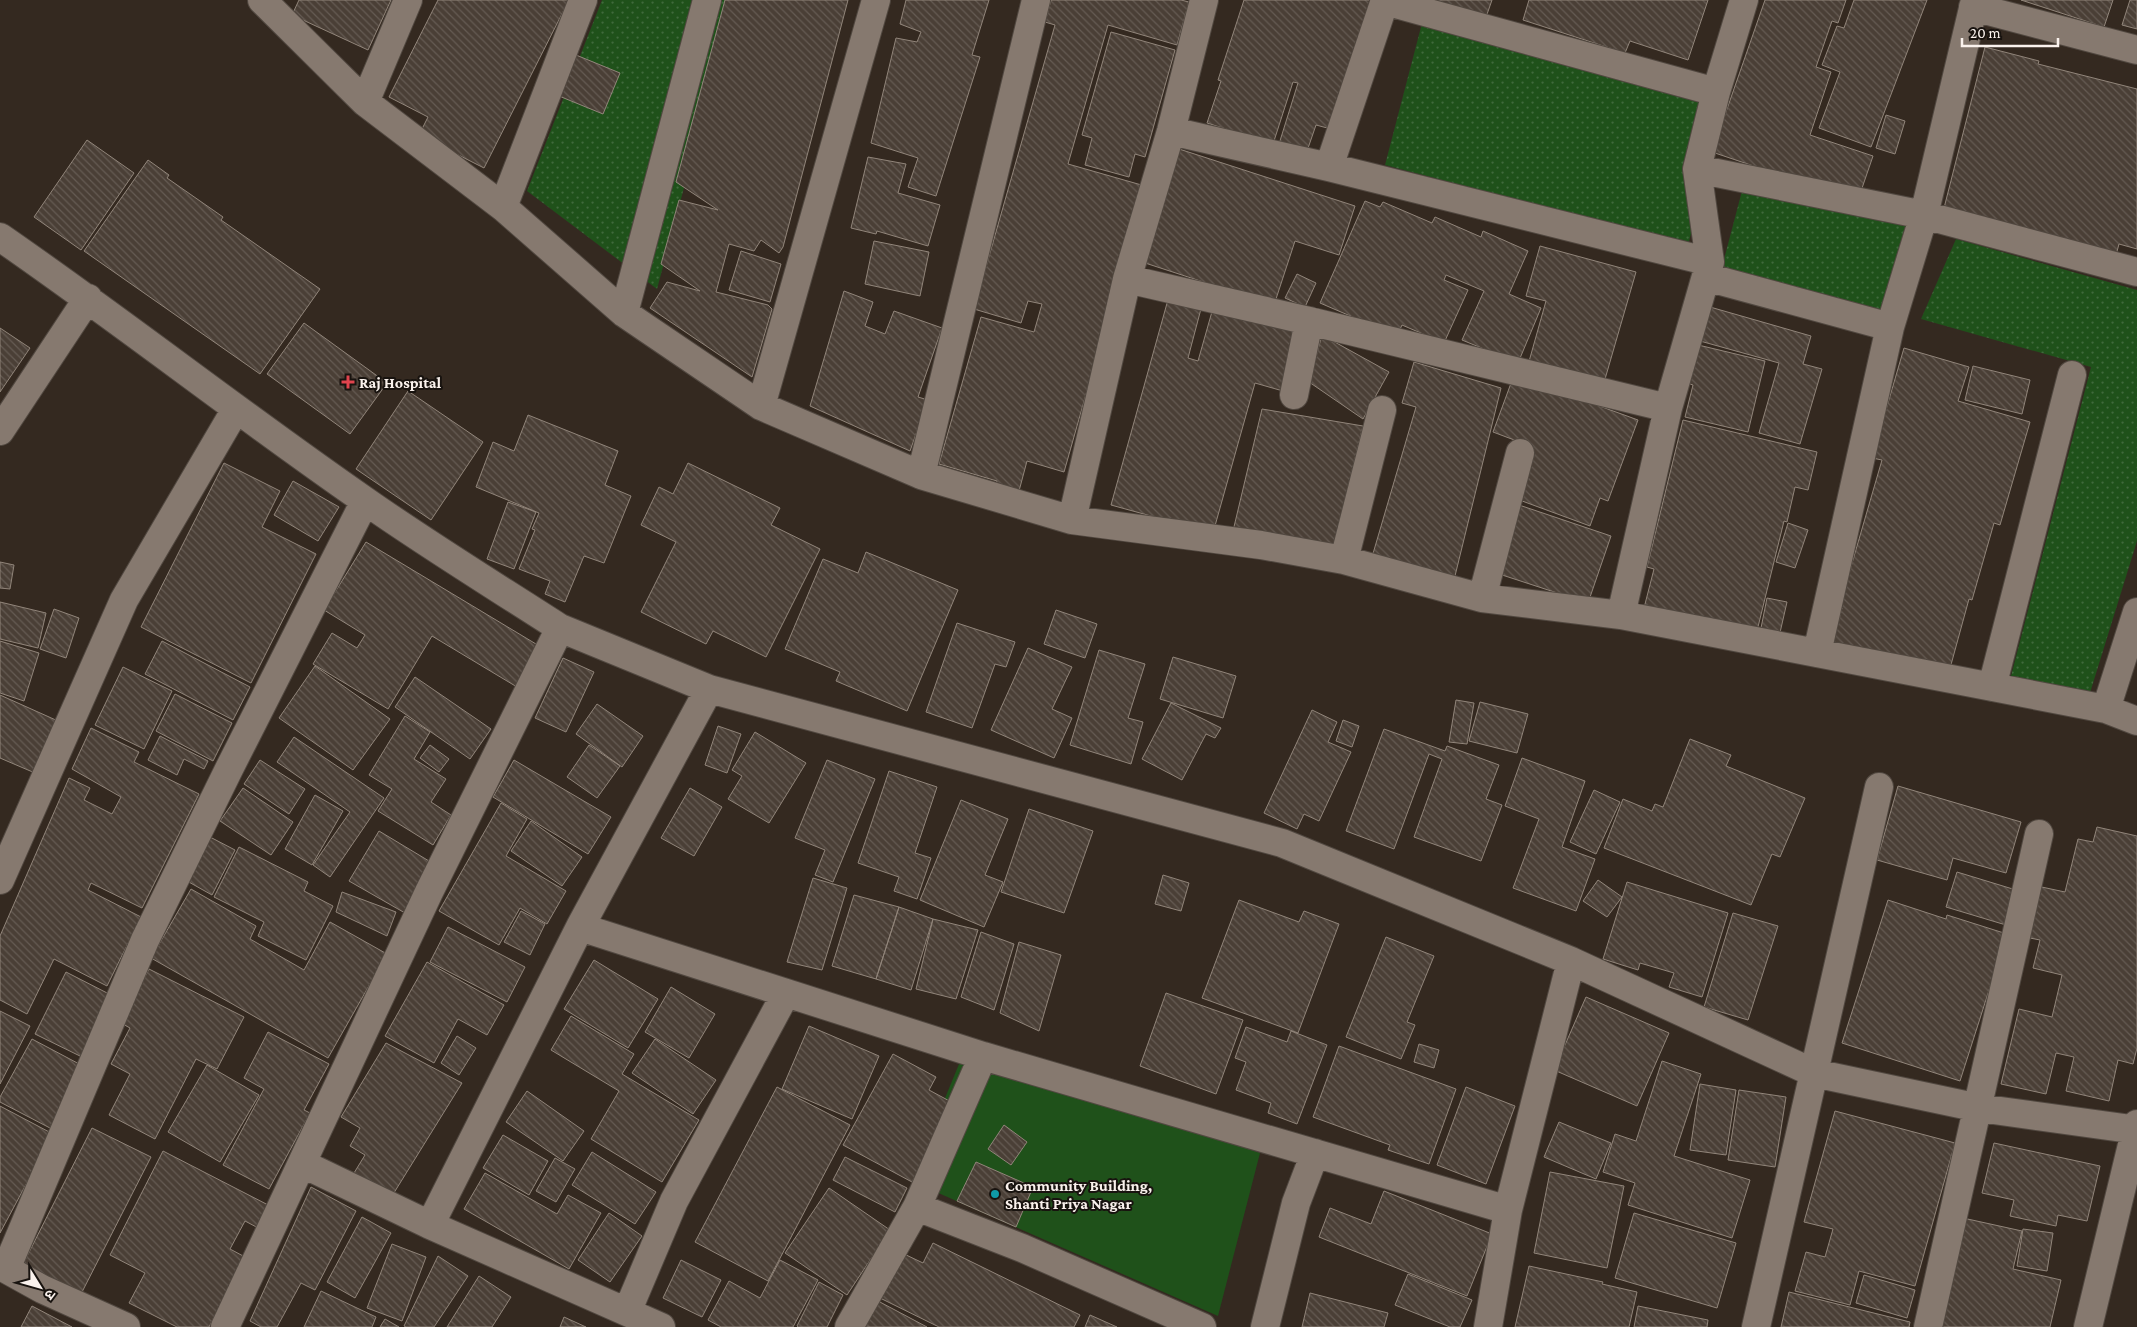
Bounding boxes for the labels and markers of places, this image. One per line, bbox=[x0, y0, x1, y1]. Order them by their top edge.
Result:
place label: Raj Hospital bbox=[359, 374, 442, 392]
marker: Raj Hospital bbox=[341, 375, 355, 389]
place label: Community Building, Shanti Priya Nagar bbox=[1005, 1177, 1152, 1212]
marker: Community Building, Shanti Priya Nagar bbox=[989, 1188, 1001, 1200]

